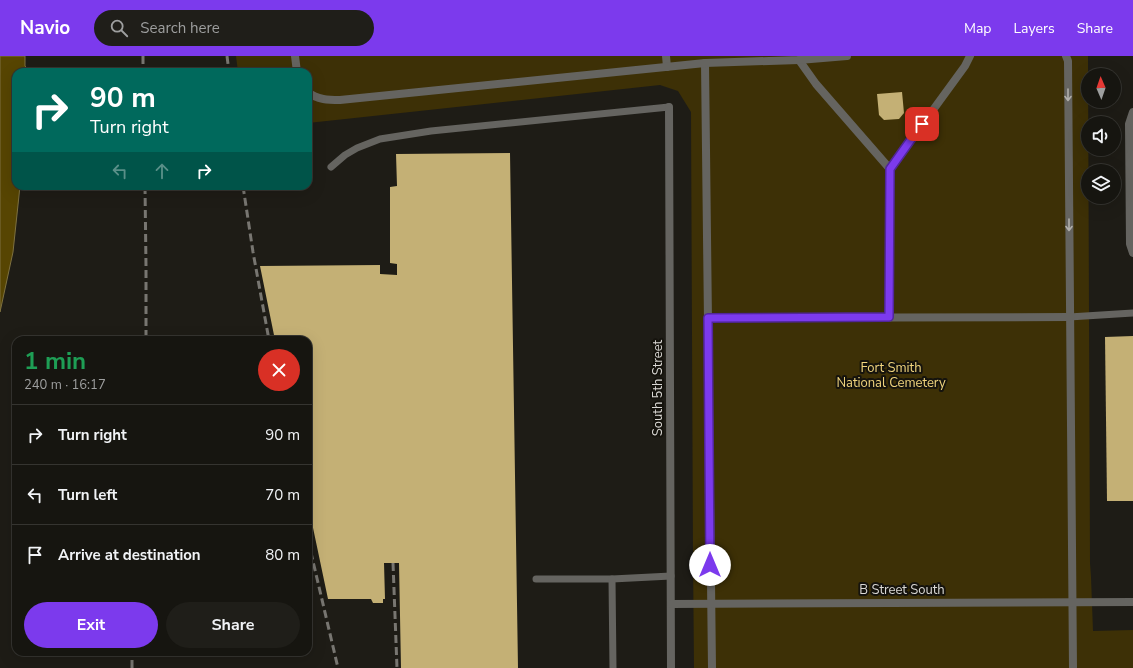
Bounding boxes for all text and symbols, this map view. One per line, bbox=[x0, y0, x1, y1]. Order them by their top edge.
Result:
search box bbox=[94, 10, 374, 46]
text: Navio bbox=[20, 15, 70, 41]
icon: search bbox=[108, 17, 130, 39]
text: Search here bbox=[140, 18, 220, 38]
text: Map bbox=[964, 19, 991, 38]
text: Layers bbox=[1013, 19, 1055, 38]
text: Share bbox=[1077, 19, 1113, 38]
north arrow bbox=[1081, 68, 1121, 108]
map controls bbox=[1081, 68, 1121, 204]
text: 90 m bbox=[90, 79, 156, 117]
icon: right bbox=[24, 84, 76, 136]
one-way arrow bbox=[1064, 88, 1072, 101]
pin bbox=[905, 107, 939, 141]
icon: arrive bbox=[911, 113, 933, 135]
text: Turn right bbox=[90, 115, 169, 139]
button: sound bbox=[1081, 116, 1121, 156]
icon: left bbox=[109, 160, 131, 182]
icon: ahead bbox=[151, 160, 173, 182]
icon: right bbox=[193, 160, 215, 182]
button: layers bbox=[1081, 164, 1121, 204]
one-way arrow bbox=[1065, 218, 1073, 231]
street label: South 5th Street bbox=[649, 339, 667, 436]
text: 1 min bbox=[24, 345, 86, 377]
button: close bbox=[258, 349, 300, 391]
park label: Fort Smith National Cemetery bbox=[836, 359, 946, 392]
text: 240 m · 16:17 bbox=[24, 376, 106, 394]
icon: right bbox=[24, 424, 46, 446]
text: Turn right bbox=[58, 425, 127, 445]
text: 90 m bbox=[265, 425, 300, 445]
icon: left bbox=[24, 484, 46, 506]
text: Turn left bbox=[58, 485, 117, 505]
text: 70 m bbox=[265, 485, 300, 505]
icon: arrive bbox=[24, 544, 46, 566]
position arrow bbox=[689, 544, 731, 586]
text: Arrive at destination bbox=[58, 545, 201, 565]
text: 80 m bbox=[265, 545, 300, 565]
street label: B Street South bbox=[859, 581, 945, 599]
button: Exit bbox=[24, 602, 158, 648]
button: Share bbox=[166, 602, 300, 648]

